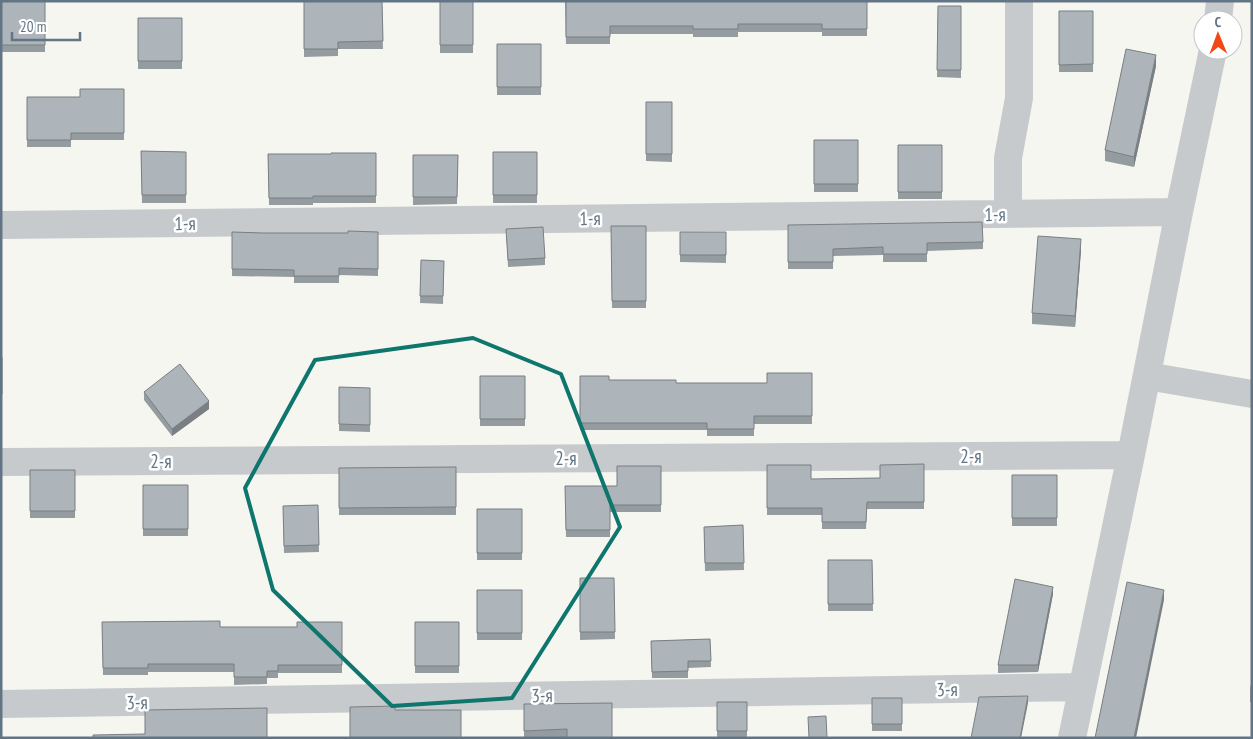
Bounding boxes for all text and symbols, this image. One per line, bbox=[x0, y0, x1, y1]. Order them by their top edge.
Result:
scale bar bbox=[12, 10, 80, 42]
north arrow bbox=[1193, 10, 1243, 60]
text: С bbox=[1214, 13, 1222, 31]
text: 20 m bbox=[20, 17, 46, 36]
street label: 1-я bbox=[984, 202, 1006, 226]
street label: 1-я bbox=[579, 206, 601, 230]
street label: 1-я bbox=[174, 211, 196, 235]
street label: 2-я bbox=[960, 444, 982, 468]
street label: 2-я bbox=[555, 446, 577, 470]
street label: 2-я bbox=[150, 449, 172, 473]
street label: 3-я bbox=[936, 677, 958, 701]
street label: 3-я bbox=[531, 683, 553, 707]
street label: 3-я bbox=[126, 690, 148, 714]

